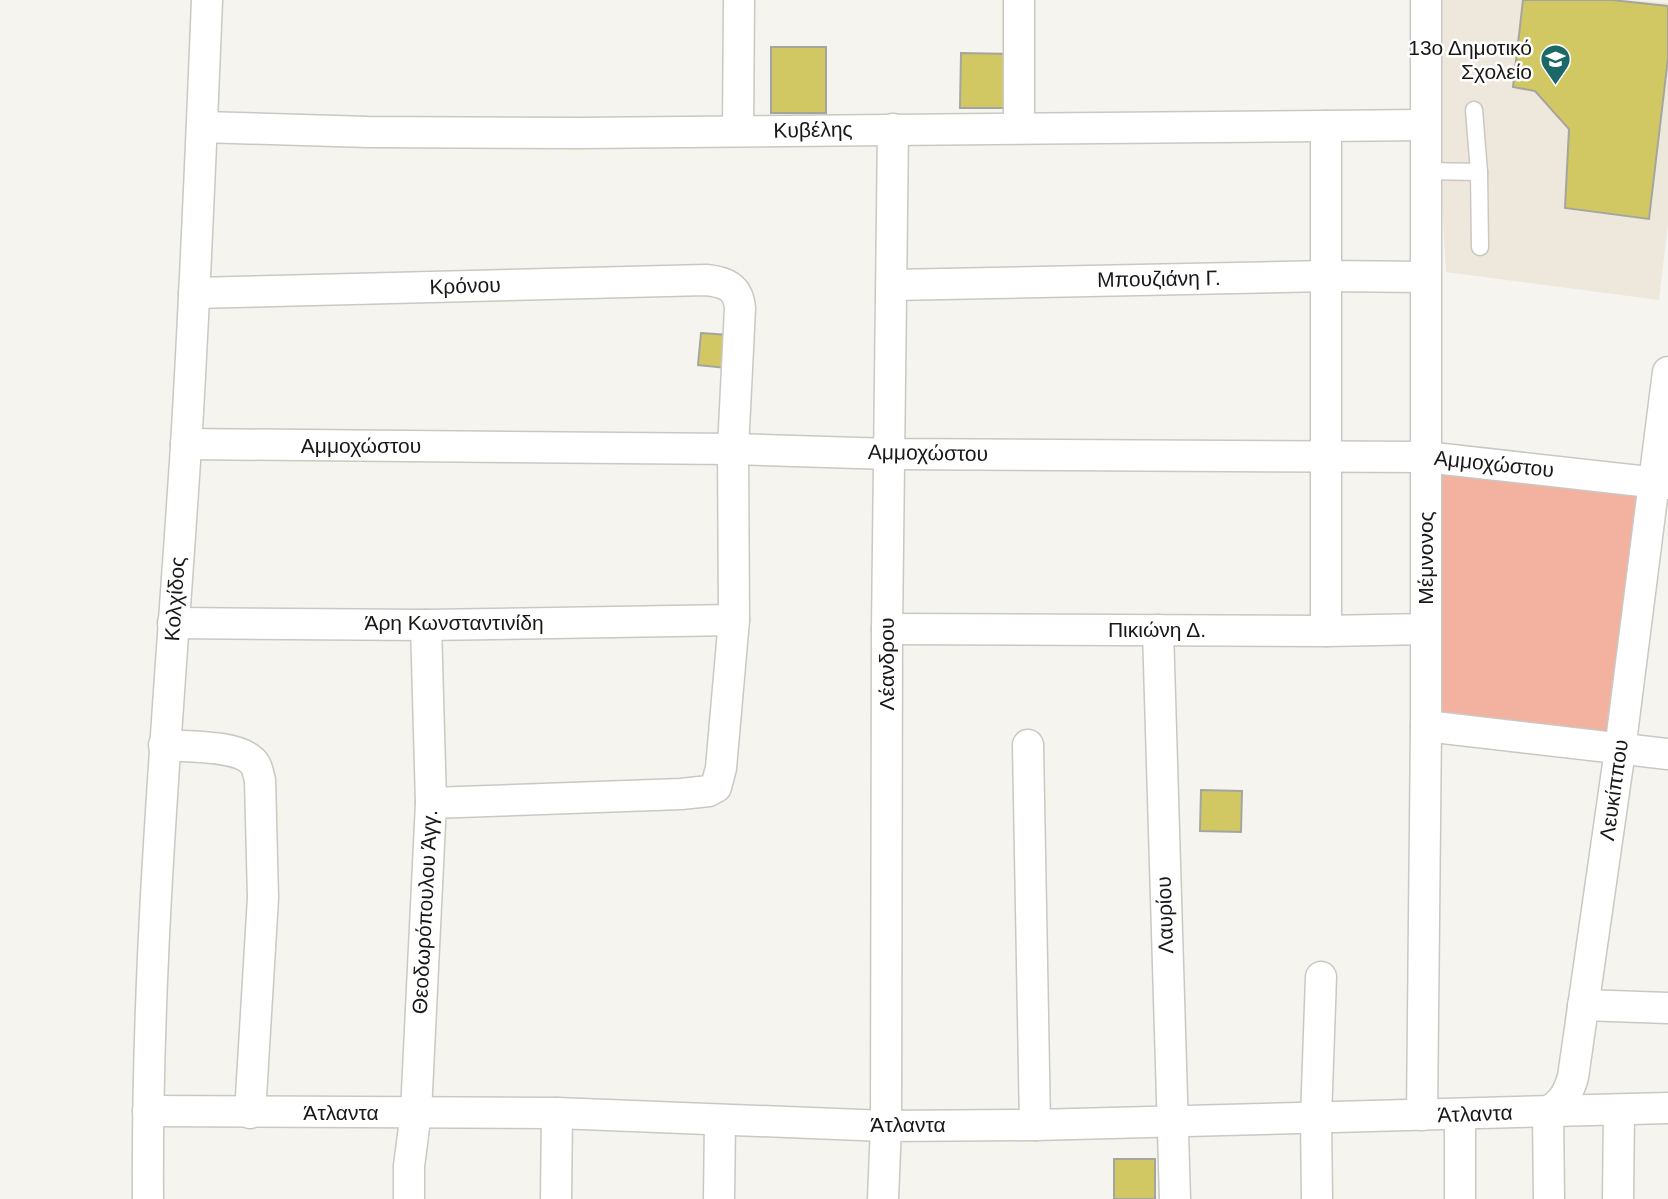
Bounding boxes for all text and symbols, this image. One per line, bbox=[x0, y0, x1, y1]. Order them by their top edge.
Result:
place label: 13ο Δημοτικό Σχολείο bbox=[1408, 36, 1532, 83]
school or university icon: 13ο Δημοτικό Σχολείο bbox=[1538, 43, 1572, 87]
street label: Κυβέλης bbox=[773, 117, 853, 142]
street label: Μπουζιάνη Γ. bbox=[1097, 266, 1221, 291]
street label: Κρόνου bbox=[429, 273, 501, 298]
street label: Αμμοχώστου bbox=[301, 434, 421, 457]
street label: Αμμοχώστου bbox=[868, 440, 988, 465]
street label: Αμμοχώστου bbox=[1433, 446, 1555, 481]
street label: Μέμνονος bbox=[1414, 511, 1437, 605]
street label: Κολχίδος bbox=[160, 556, 189, 642]
street label: Άρη Κωνσταντινίδη bbox=[364, 611, 544, 634]
street label: Λέανδρου bbox=[875, 618, 898, 710]
street label: Πικιώνη Δ. bbox=[1108, 618, 1206, 641]
street label: Λευκίππου bbox=[1595, 738, 1632, 842]
street label: Θεοδωρόπουλου Άγγ. bbox=[408, 809, 441, 1015]
street label: Λαυρίου bbox=[1152, 876, 1177, 954]
street label: Άτλαντα bbox=[303, 1101, 379, 1124]
street label: Άτλαντα bbox=[1437, 1101, 1513, 1126]
street label: Άτλαντα bbox=[870, 1113, 946, 1136]

